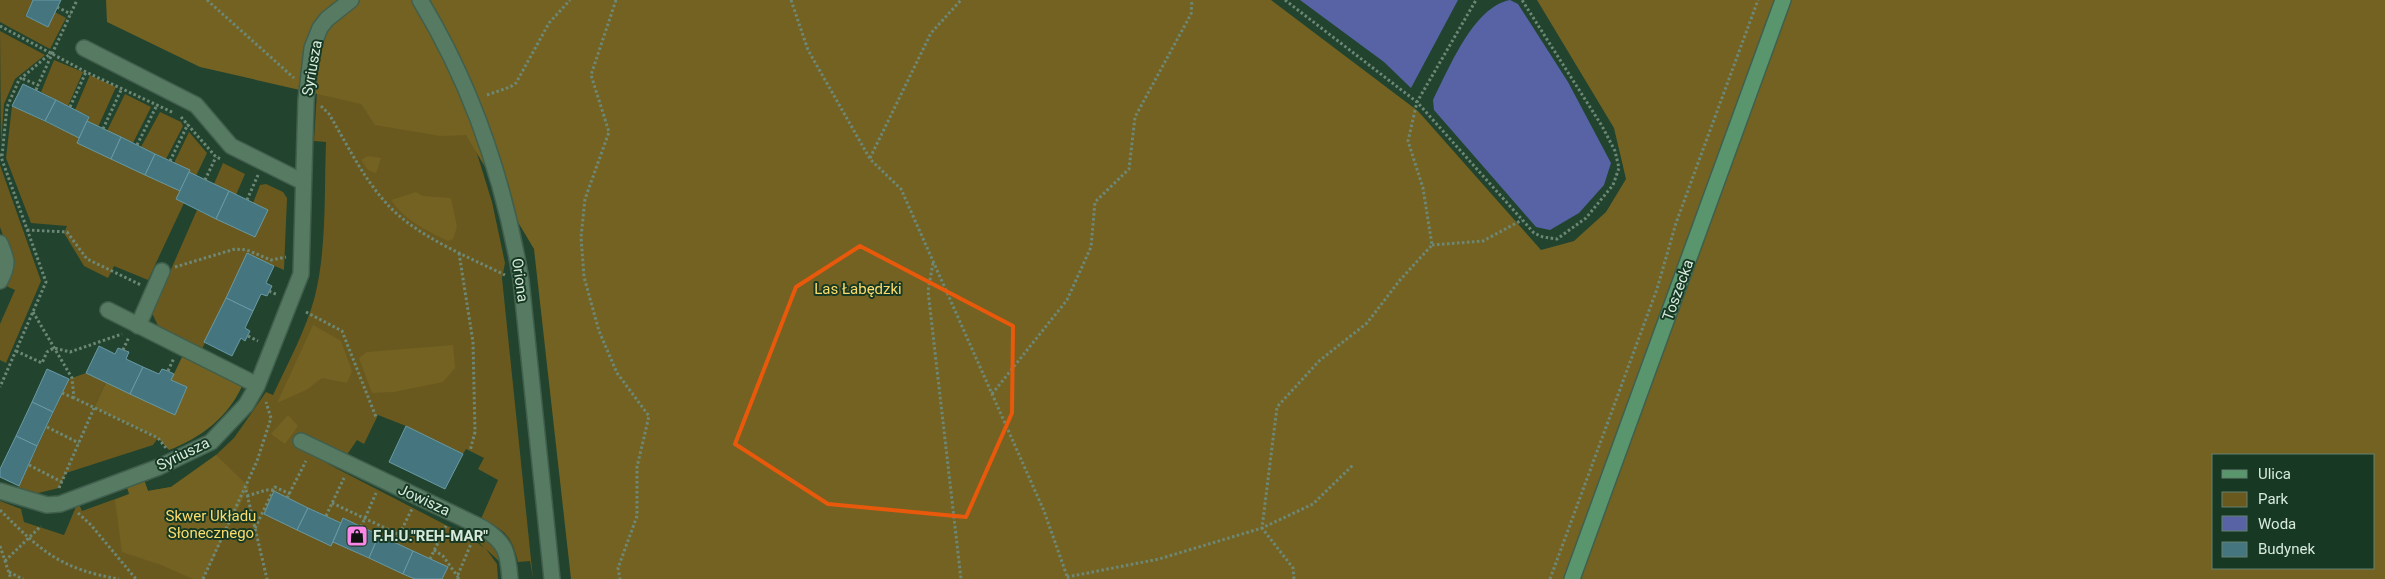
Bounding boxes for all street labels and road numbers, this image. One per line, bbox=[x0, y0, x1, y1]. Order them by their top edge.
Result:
street label: Syriusza bbox=[298, 39, 326, 97]
street label: Oriona bbox=[508, 257, 532, 303]
street label: Toszecka bbox=[1659, 257, 1697, 323]
street label: Syriusza bbox=[154, 434, 212, 474]
street label: Jowisza bbox=[395, 480, 453, 520]

